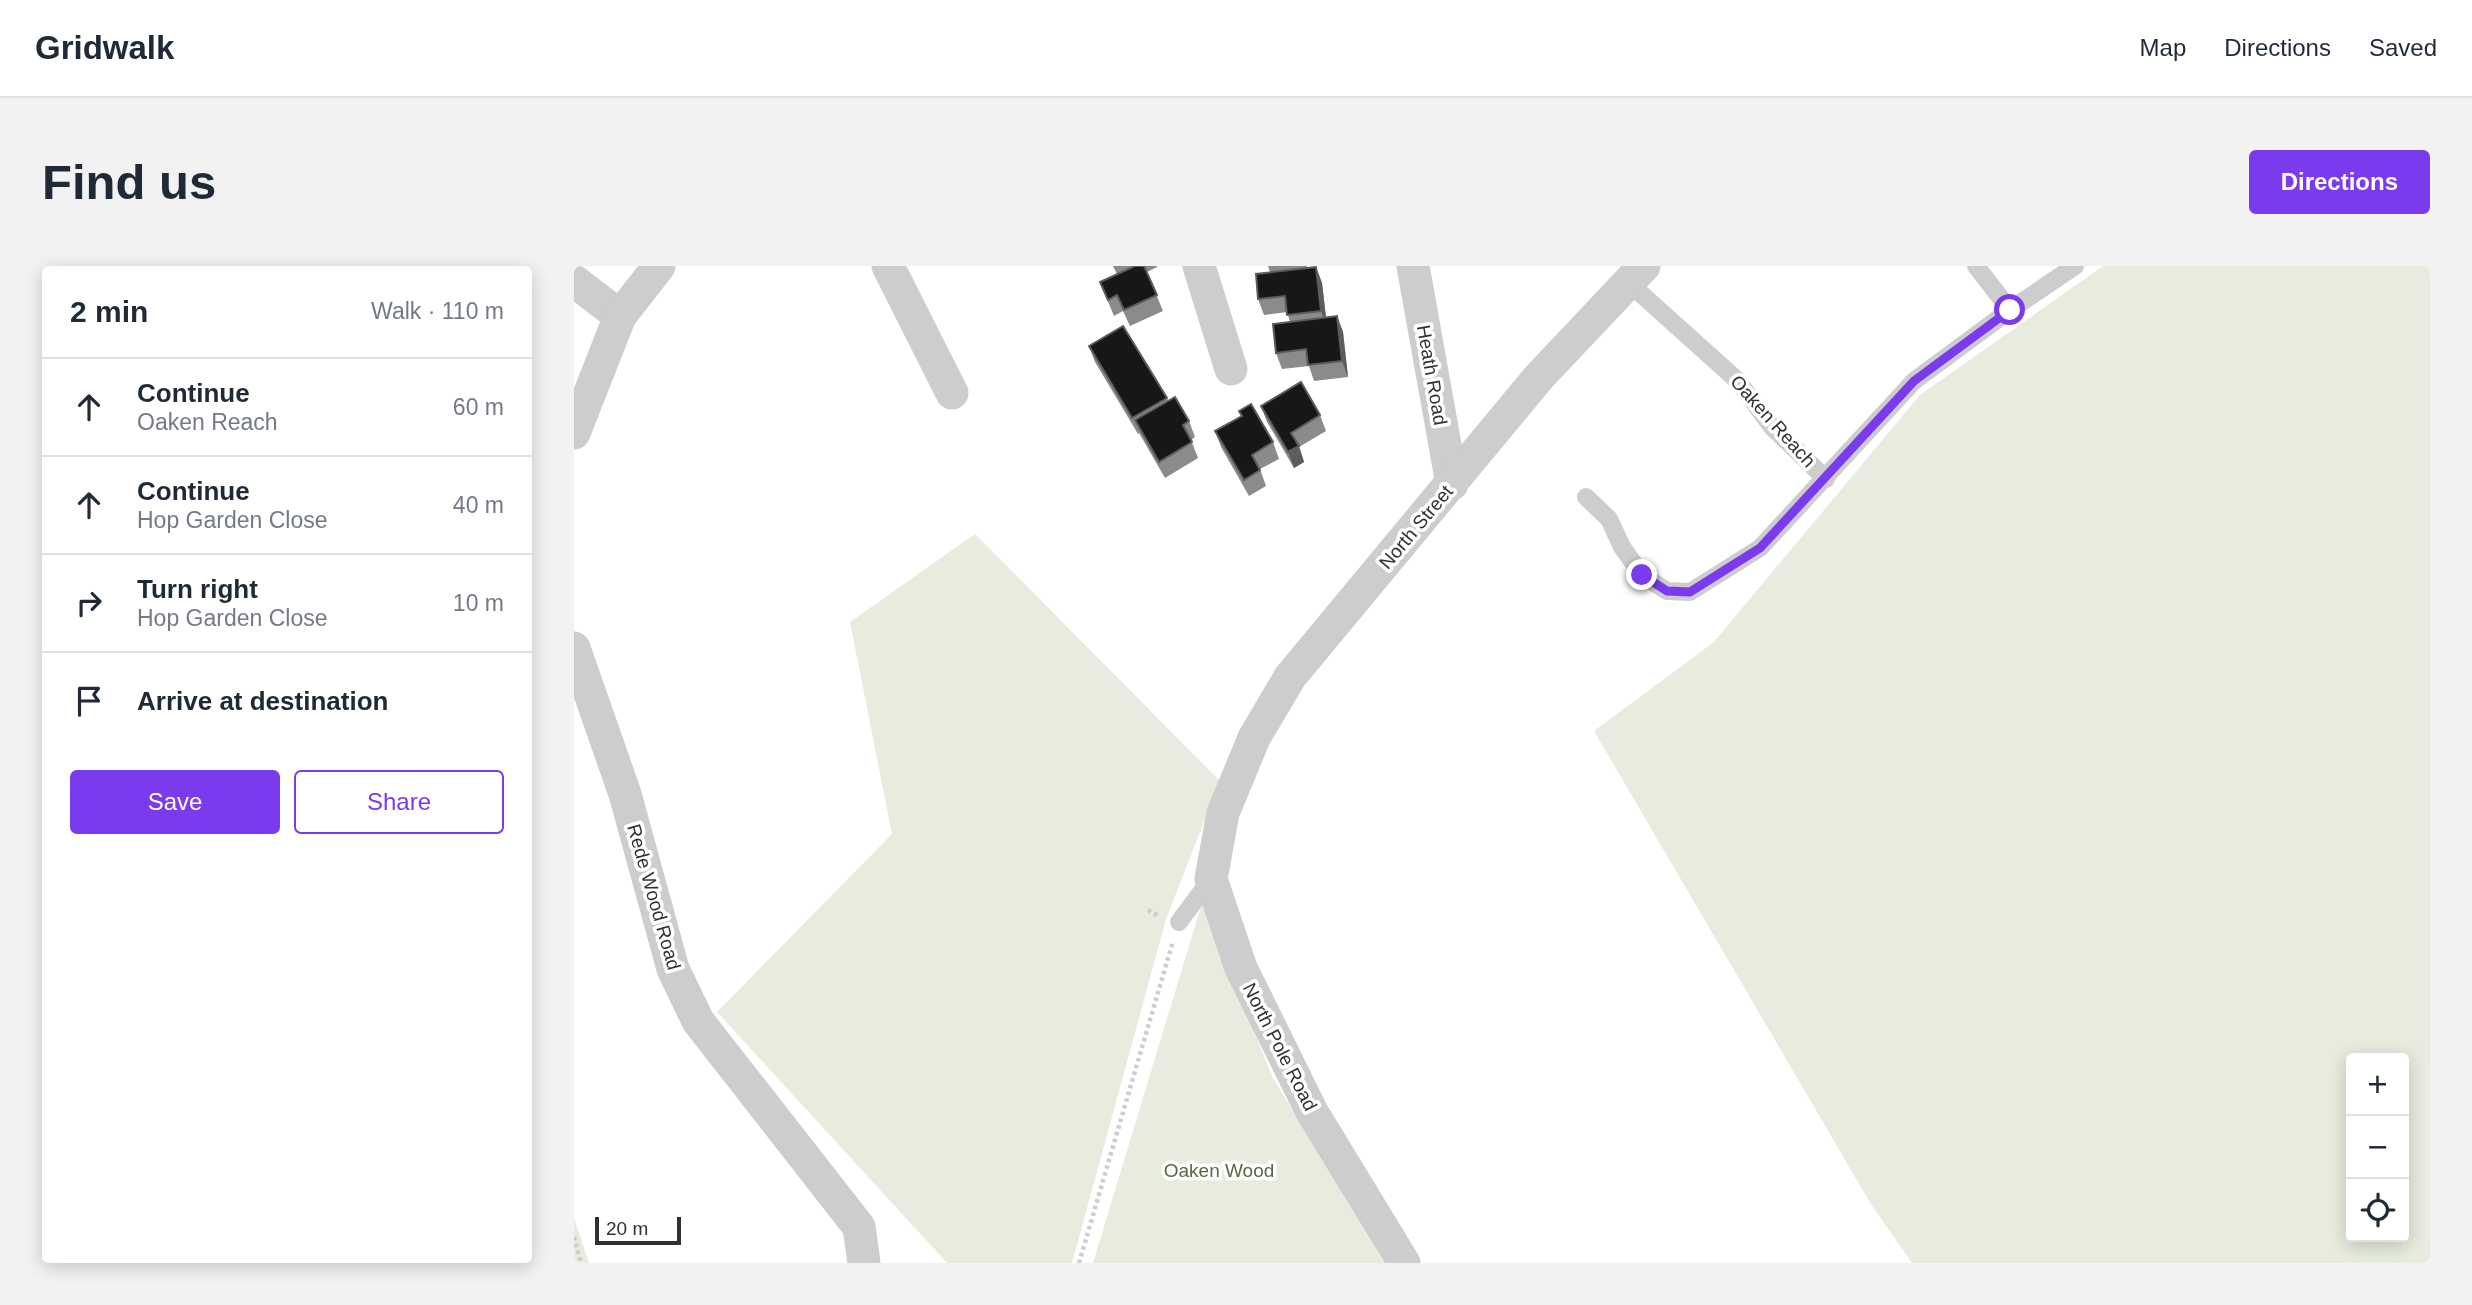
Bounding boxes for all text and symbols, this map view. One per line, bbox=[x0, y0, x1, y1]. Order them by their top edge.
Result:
text: Gridwalk bbox=[35, 29, 174, 66]
text: Map bbox=[2140, 34, 2186, 61]
text: Directions bbox=[2224, 34, 2331, 61]
text: Saved bbox=[2369, 34, 2437, 61]
button: Directions bbox=[2249, 150, 2430, 214]
text: Find us bbox=[42, 155, 216, 209]
route start bbox=[1994, 294, 2025, 325]
text: 2 min bbox=[70, 295, 148, 328]
text: Walk · 110 m bbox=[371, 298, 504, 324]
street label: Heath Road bbox=[1413, 323, 1451, 427]
street label: Oaken Reach bbox=[1726, 371, 1820, 471]
text: Continue bbox=[137, 378, 250, 408]
icon: ahead bbox=[70, 388, 108, 426]
text: 60 m bbox=[453, 394, 504, 420]
text: Oaken Reach bbox=[137, 409, 278, 435]
text: Continue bbox=[137, 476, 250, 506]
street label: North Street bbox=[1375, 480, 1457, 573]
icon: ahead bbox=[70, 486, 108, 524]
text: 40 m bbox=[453, 492, 504, 518]
text: Hop Garden Close bbox=[137, 507, 328, 533]
route end bbox=[1626, 559, 1657, 590]
text: Turn right bbox=[137, 574, 258, 604]
icon: right bbox=[70, 584, 108, 622]
text: 10 m bbox=[453, 590, 504, 616]
text: Hop Garden Close bbox=[137, 605, 328, 631]
icon: arrive bbox=[70, 682, 108, 720]
text: Arrive at destination bbox=[137, 686, 388, 716]
button: Save bbox=[70, 770, 280, 834]
button: Share bbox=[294, 770, 504, 834]
street label: Rede Wood Road bbox=[623, 822, 685, 972]
street label: North Pole Road bbox=[1239, 980, 1321, 1114]
map controls bbox=[2346, 1053, 2409, 1242]
button: + bbox=[2346, 1053, 2409, 1116]
button: − bbox=[2346, 1116, 2409, 1179]
park label: Oaken Wood bbox=[1164, 1160, 1274, 1181]
button: locate bbox=[2346, 1179, 2409, 1242]
scale bar bbox=[595, 1214, 681, 1246]
text: 20 m bbox=[606, 1218, 648, 1239]

